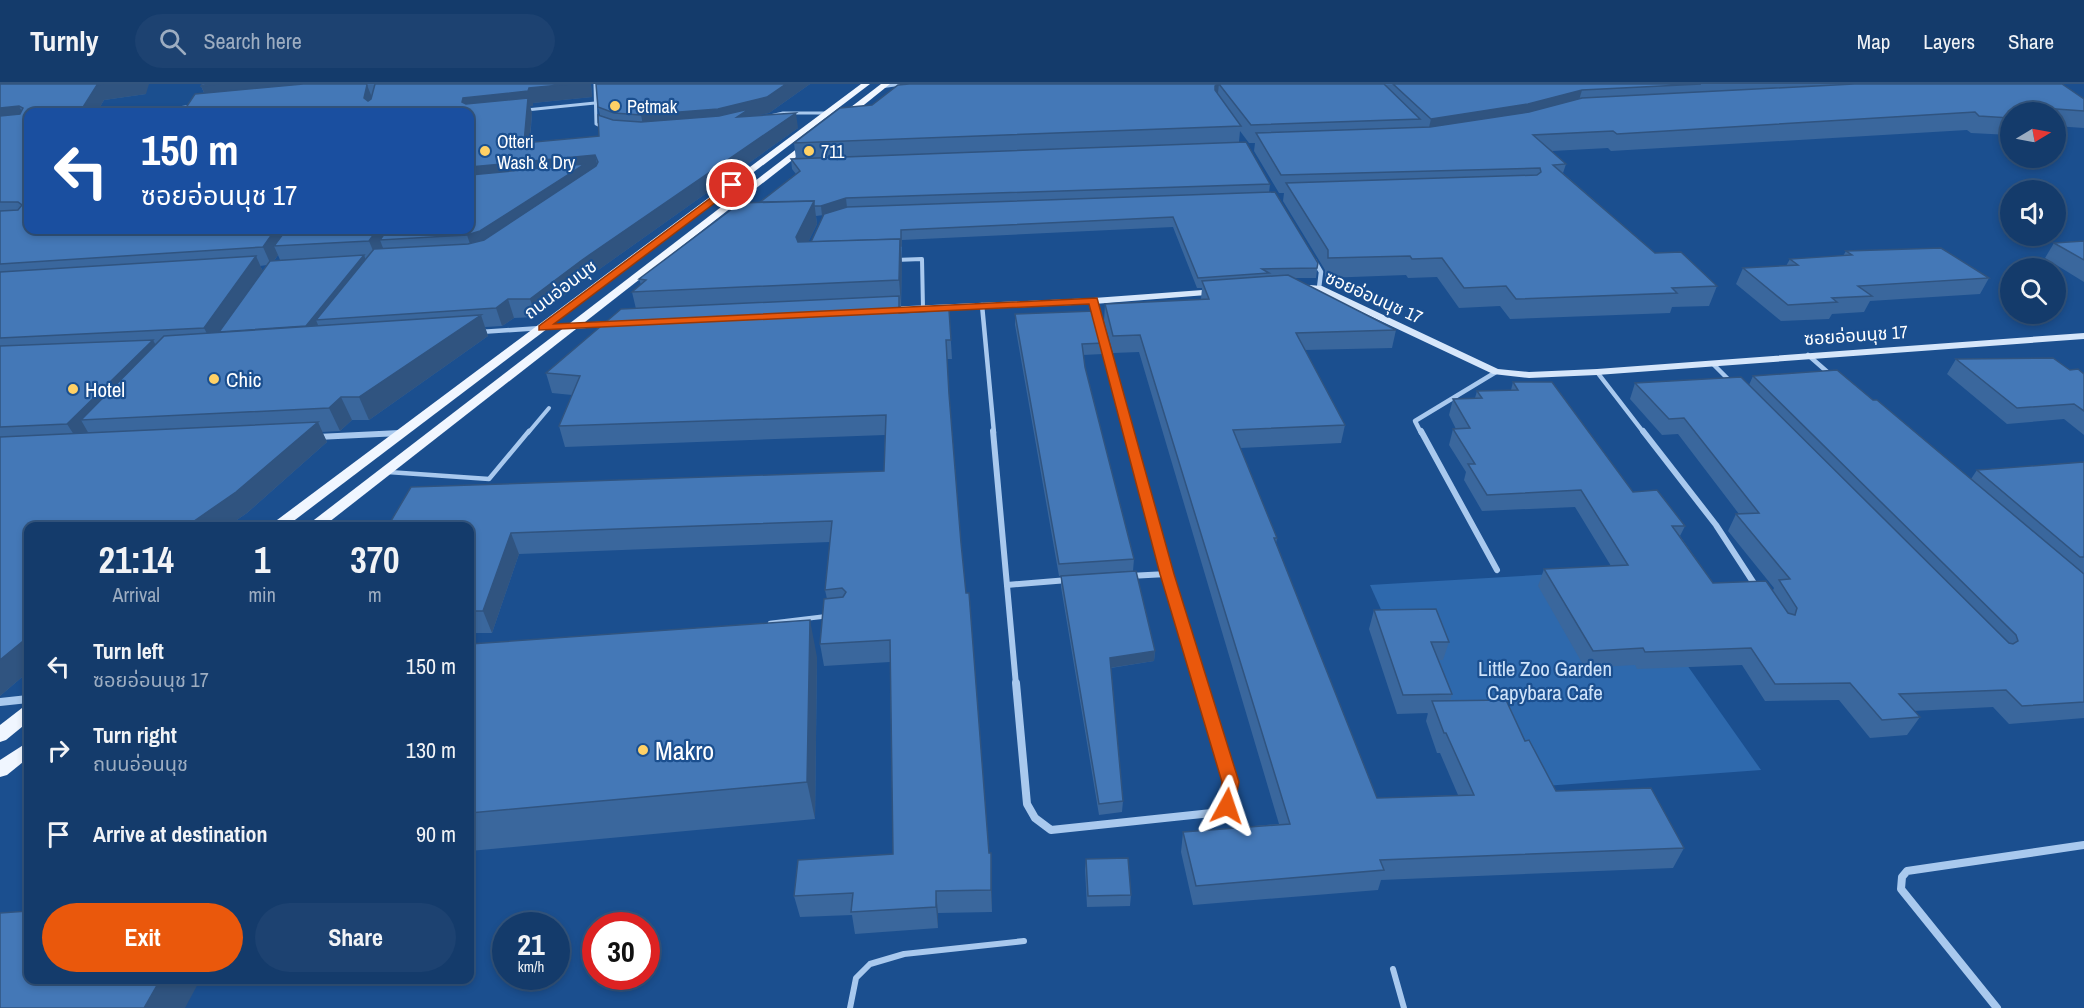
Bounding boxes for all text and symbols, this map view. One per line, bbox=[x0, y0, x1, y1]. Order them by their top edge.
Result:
search box bbox=[135, 14, 555, 68]
text: Turnly bbox=[30, 22, 99, 60]
icon: search bbox=[156, 25, 189, 58]
text: Search here bbox=[204, 26, 302, 56]
text: Map bbox=[1857, 27, 1890, 56]
text: Layers bbox=[1923, 27, 1975, 56]
text: Share bbox=[2008, 27, 2054, 56]
place label: Petmak bbox=[627, 94, 678, 119]
marker: Petmak bbox=[608, 99, 622, 113]
north arrow bbox=[2000, 102, 2066, 168]
map controls bbox=[2000, 102, 2066, 324]
text: 150 m bbox=[141, 122, 239, 178]
place label: Otteri Wash & Dry bbox=[497, 129, 576, 175]
icon: left bbox=[42, 132, 120, 210]
place label: 711 bbox=[821, 139, 845, 164]
marker: Otteri Wash & Dry bbox=[478, 144, 492, 158]
marker: 711 bbox=[802, 144, 816, 158]
pin bbox=[706, 159, 757, 210]
icon: arrive bbox=[715, 168, 748, 201]
text: ซอยอ่อนนุช 17 bbox=[141, 177, 297, 213]
button: sound bbox=[2000, 180, 2066, 246]
street label: ถนนอ่อนนุช bbox=[518, 253, 602, 325]
button: search bbox=[2000, 258, 2066, 324]
street label: ซอยอ่อนนุช 17 bbox=[1321, 264, 1427, 330]
street label: ซอยอ่อนนุช 17 bbox=[1803, 319, 1909, 351]
place label: Chic bbox=[226, 365, 261, 394]
marker: Chic bbox=[207, 372, 221, 386]
place label: Hotel bbox=[85, 375, 125, 404]
marker: Hotel bbox=[66, 382, 80, 396]
text: 21:14 bbox=[98, 536, 174, 584]
text: 1 bbox=[254, 536, 270, 584]
text: 370 bbox=[350, 536, 400, 584]
text: Arrival bbox=[113, 581, 160, 608]
text: min bbox=[248, 581, 276, 608]
text: m bbox=[368, 581, 382, 608]
text: Turn left bbox=[93, 636, 164, 666]
icon: left bbox=[42, 650, 75, 683]
text: 150 m bbox=[406, 651, 456, 681]
park label: Little Zoo Garden Capybara Cafe bbox=[1478, 654, 1612, 707]
text: ซอยอ่อนนุช 17 bbox=[93, 666, 209, 693]
text: Turn right bbox=[93, 720, 177, 750]
place label: Makro bbox=[655, 733, 714, 768]
icon: right bbox=[42, 734, 75, 767]
text: 130 m bbox=[406, 735, 456, 765]
marker: Makro bbox=[636, 743, 650, 757]
text: ถนนอ่อนนุช bbox=[93, 750, 188, 777]
position arrow bbox=[1195, 774, 1259, 838]
icon: arrive bbox=[42, 818, 75, 851]
text: Arrive at destination bbox=[93, 819, 267, 849]
text: 90 m bbox=[416, 819, 456, 849]
button: Exit bbox=[42, 903, 243, 972]
button: Share bbox=[255, 903, 456, 972]
speed limit sign: 30 bbox=[582, 912, 660, 990]
text: 21 bbox=[517, 924, 545, 964]
text: km/h bbox=[518, 956, 544, 977]

